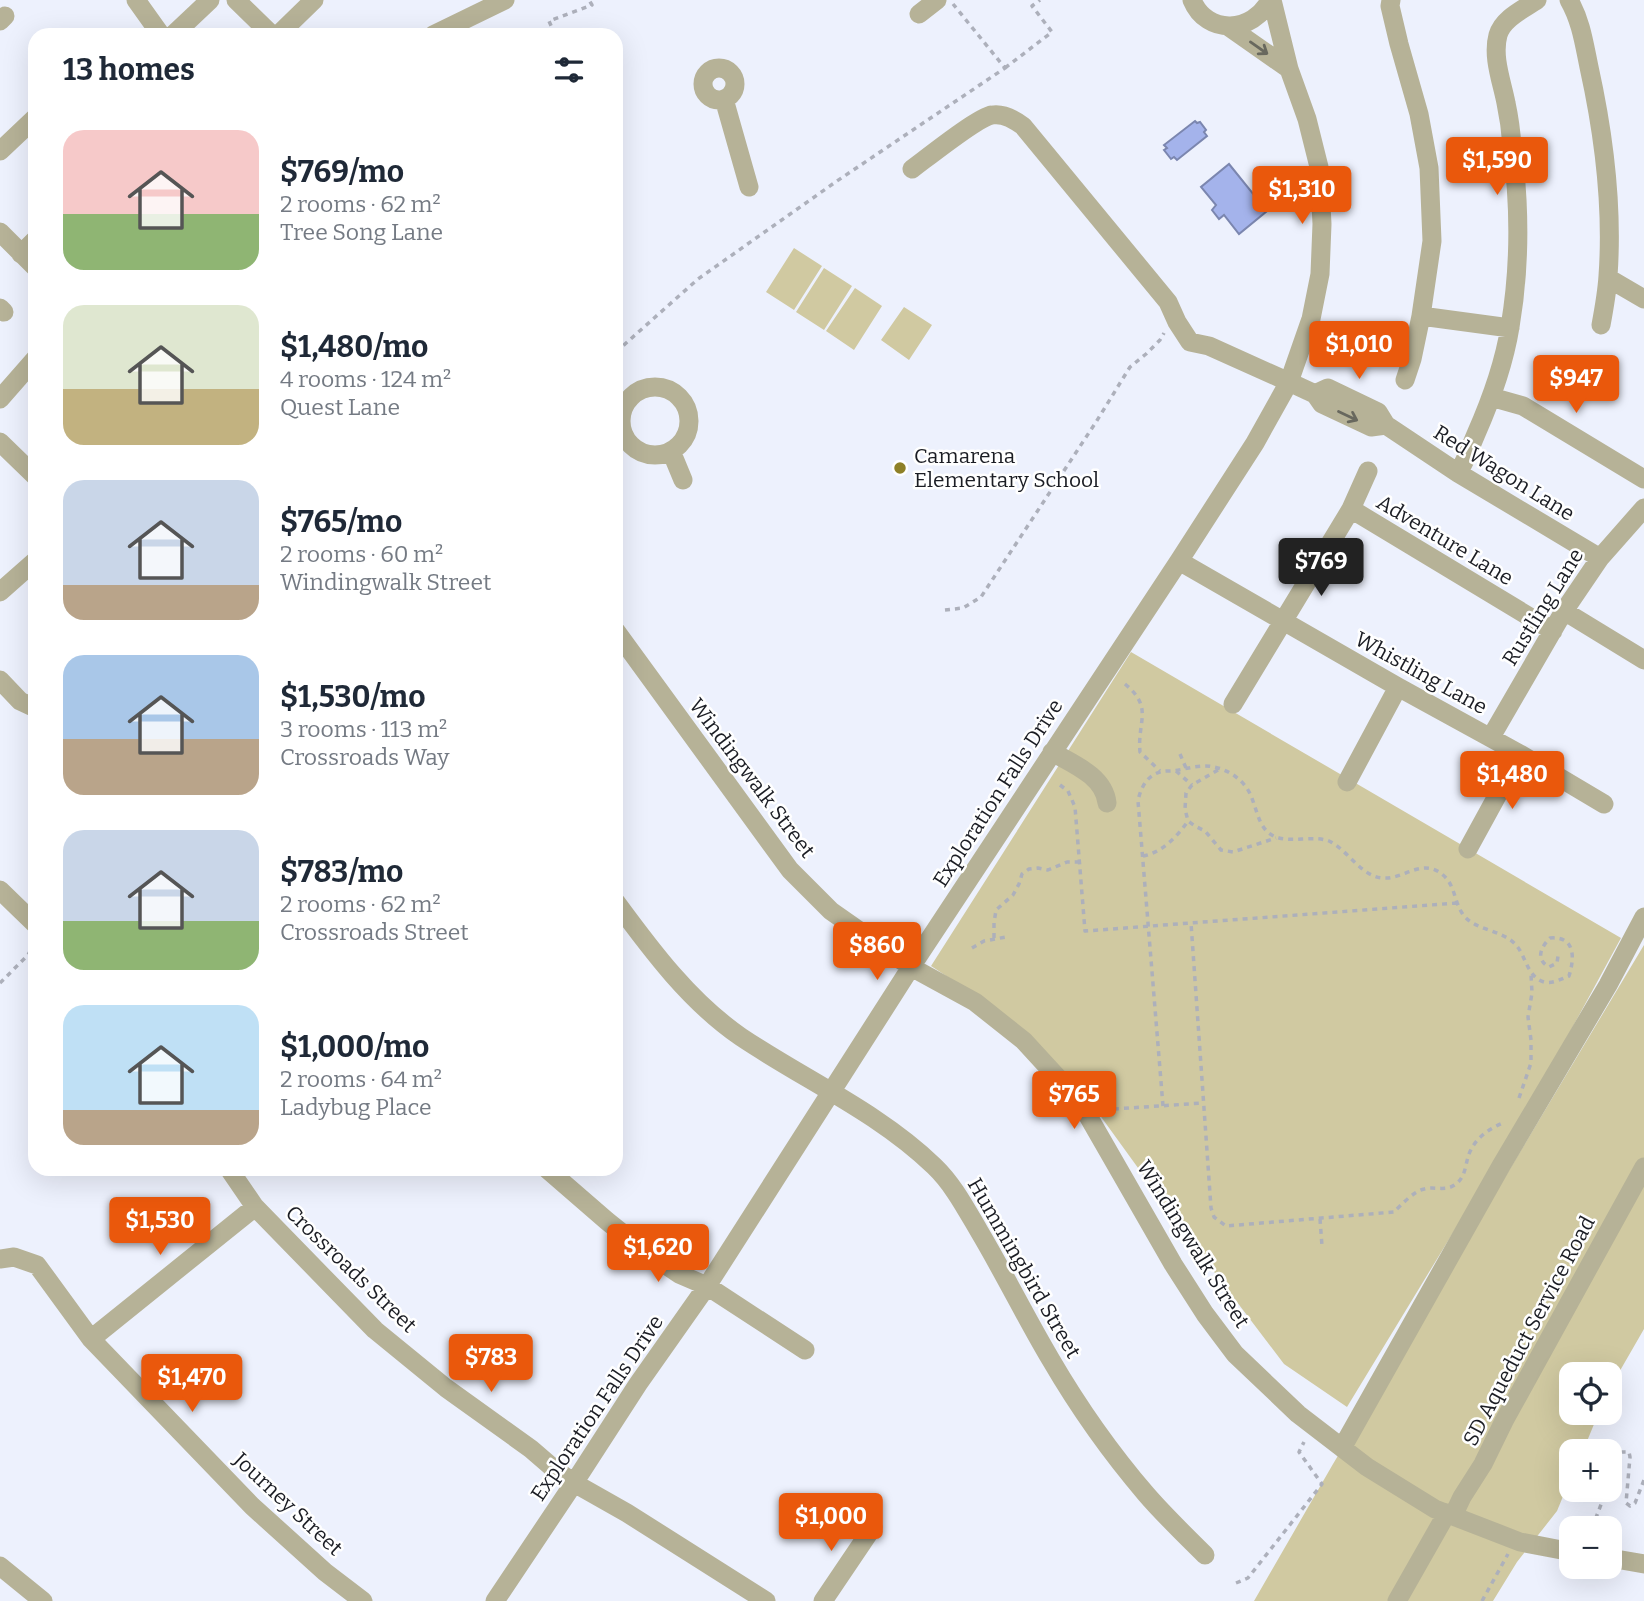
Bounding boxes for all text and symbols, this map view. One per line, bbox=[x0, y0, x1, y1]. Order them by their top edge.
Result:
one-way arrow bbox=[1249, 41, 1268, 55]
icon: filters bbox=[550, 51, 588, 89]
text: 13 homes bbox=[63, 52, 195, 88]
pin: $1,590 bbox=[1440, 138, 1554, 197]
text: $1,590 bbox=[1462, 146, 1532, 174]
text: $769/mo bbox=[280, 154, 404, 190]
icon: home bbox=[119, 158, 203, 242]
pin: $1,310 bbox=[1245, 166, 1359, 226]
text: $1,310 bbox=[1268, 175, 1336, 203]
text: 2 rooms · 62 m² bbox=[280, 190, 441, 218]
text: Tree Song Lane bbox=[280, 218, 443, 246]
pin: $1,010 bbox=[1302, 322, 1416, 381]
text: $1,480/mo bbox=[280, 329, 428, 365]
text: $1,010 bbox=[1325, 330, 1393, 358]
icon: home bbox=[119, 333, 203, 417]
pin: $947 bbox=[1535, 356, 1617, 415]
text: $947 bbox=[1549, 364, 1603, 392]
text: 4 rooms · 124 m² bbox=[280, 365, 451, 393]
text: Quest Lane bbox=[280, 393, 400, 421]
one-way arrow bbox=[1337, 410, 1358, 423]
street label: Red Wagon Lane bbox=[1429, 419, 1579, 527]
place label: Camarena Elementary School bbox=[914, 443, 1099, 493]
marker: Camarena Elementary School bbox=[892, 460, 908, 476]
street label: Adventure Lane bbox=[1372, 489, 1518, 591]
text: $765/mo bbox=[280, 504, 402, 540]
icon: home bbox=[119, 508, 203, 592]
pin: $769 bbox=[1280, 538, 1362, 598]
text: 2 rooms · 60 m² bbox=[280, 540, 443, 568]
street label: Rustling Lane bbox=[1497, 544, 1589, 670]
text: $769 bbox=[1295, 547, 1347, 575]
text: Windingwalk Street bbox=[280, 568, 491, 596]
street label: Whistling Lane bbox=[1350, 626, 1492, 720]
text: $1,530/mo bbox=[280, 679, 425, 715]
icon: home bbox=[119, 683, 203, 767]
street label: Windingwalk Street bbox=[684, 693, 821, 863]
street label: Exploration Falls Drive bbox=[928, 694, 1068, 892]
text: 3 rooms · 113 m² bbox=[280, 715, 447, 743]
text: Crossroads Way bbox=[280, 743, 449, 771]
pin: $1,480 bbox=[1455, 752, 1569, 811]
text: $1,480 bbox=[1476, 760, 1548, 788]
text: $783/mo bbox=[280, 854, 403, 890]
icon: home bbox=[119, 858, 203, 942]
text: 2 rooms · 62 m² bbox=[280, 890, 441, 918]
text: Crossroads Street bbox=[280, 918, 469, 946]
pin: $860 bbox=[836, 922, 918, 982]
text: $860 bbox=[849, 931, 905, 959]
text: $1,000/mo bbox=[280, 1029, 429, 1065]
icon: home bbox=[119, 1033, 203, 1117]
text: 2 rooms · 64 m² bbox=[280, 1065, 442, 1093]
pin: $765 bbox=[1033, 1072, 1115, 1131]
text: $765 bbox=[1048, 1080, 1100, 1108]
text: Ladybug Place bbox=[280, 1093, 432, 1121]
street label: Windingwalk Street bbox=[1131, 1155, 1255, 1333]
street label: Hummingbird Street bbox=[962, 1173, 1086, 1363]
pin: $1,530 bbox=[103, 1198, 217, 1257]
street label: Crossroads Street bbox=[280, 1200, 422, 1338]
text: $1,530 bbox=[125, 1206, 195, 1234]
street label: SD Aqueduct Service Road bbox=[1457, 1212, 1601, 1450]
pin: $1,620 bbox=[601, 1224, 715, 1284]
text: $1,620 bbox=[623, 1233, 693, 1261]
street label: Exploration Falls Drive bbox=[525, 1310, 669, 1506]
pin: $783 bbox=[450, 1334, 532, 1394]
text: $783 bbox=[465, 1343, 517, 1371]
pin: $1,470 bbox=[135, 1354, 249, 1414]
map controls bbox=[1559, 1362, 1622, 1579]
button: locate bbox=[1559, 1362, 1622, 1425]
text: $1,470 bbox=[157, 1363, 227, 1391]
button: + bbox=[1559, 1439, 1622, 1502]
street label: Journey Street bbox=[227, 1446, 348, 1561]
pin: $1,000 bbox=[774, 1494, 888, 1553]
text: $1,000 bbox=[795, 1502, 867, 1530]
button: − bbox=[1559, 1516, 1622, 1579]

